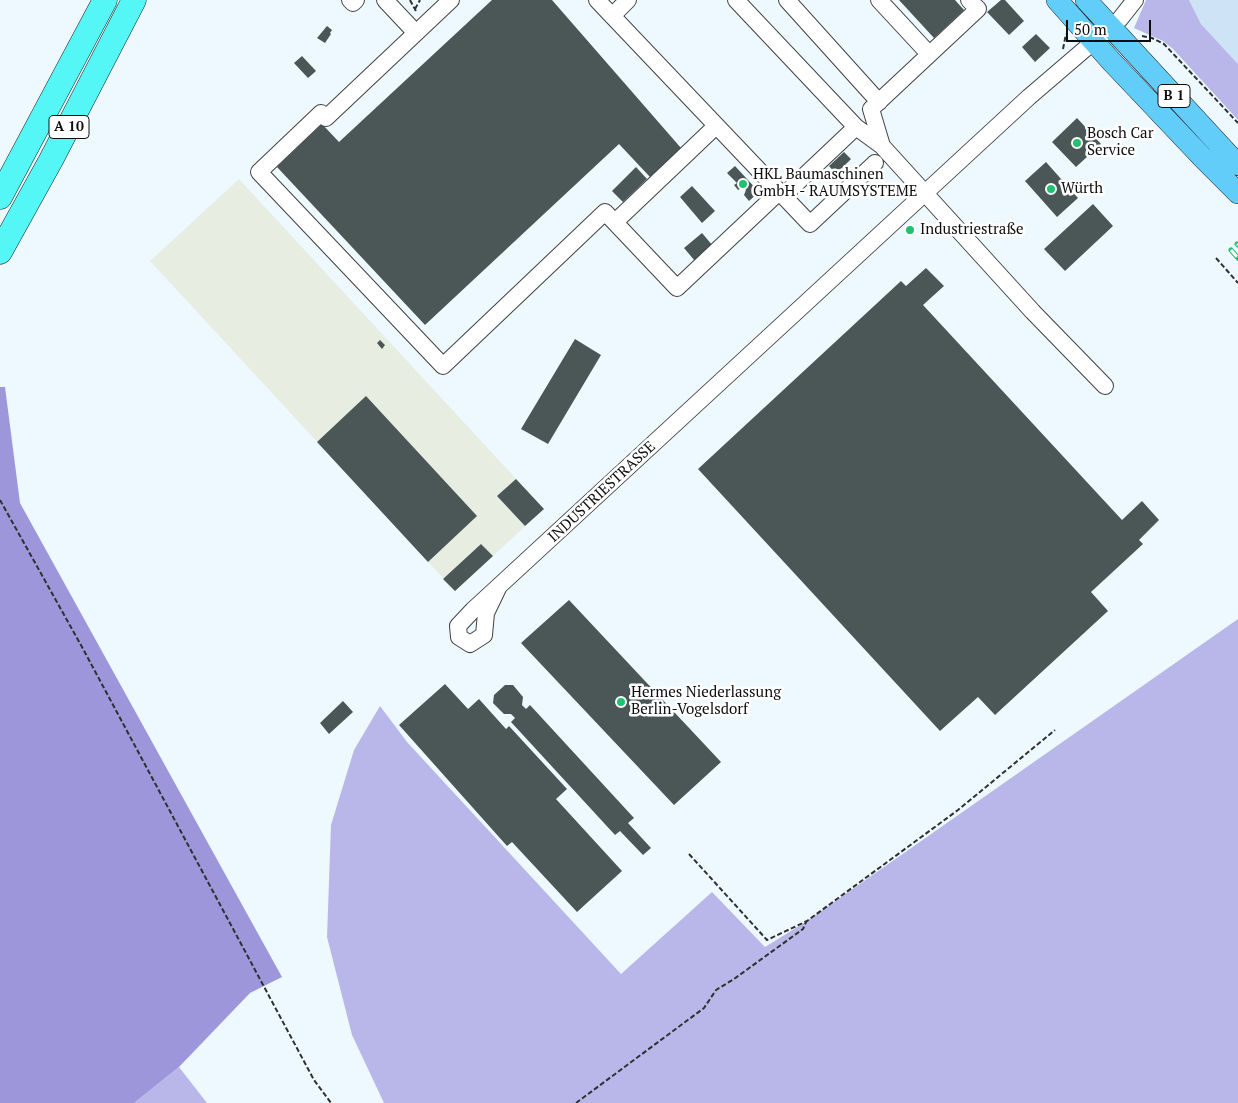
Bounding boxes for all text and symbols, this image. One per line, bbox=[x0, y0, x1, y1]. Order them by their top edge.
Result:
scale bar bbox=[1068, 10, 1153, 42]
text: 50 m bbox=[1074, 19, 1107, 39]
road number: B 1 bbox=[1158, 84, 1190, 108]
road number: A 10 bbox=[49, 115, 89, 138]
place label: Bosch Car Service bbox=[1087, 125, 1153, 160]
marker: Bosch Car Service bbox=[1071, 137, 1083, 149]
place label: HKL Baumaschinen GmbH - RAUMSYSTEME bbox=[753, 166, 917, 201]
marker: HKL Baumaschinen GmbH - RAUMSYSTEME bbox=[737, 178, 749, 190]
place label: Würth bbox=[1061, 180, 1103, 198]
marker: Würth bbox=[1045, 183, 1057, 195]
place label: Industriestraße bbox=[920, 221, 1024, 239]
marker: Industriestraße bbox=[904, 224, 916, 236]
street label: INDUSTRIESTRASSE bbox=[545, 438, 659, 546]
place label: Hermes Niederlassung Berlin-Vogelsdorf bbox=[631, 684, 781, 719]
marker: Hermes Niederlassung Berlin-Vogelsdorf bbox=[615, 696, 627, 708]

